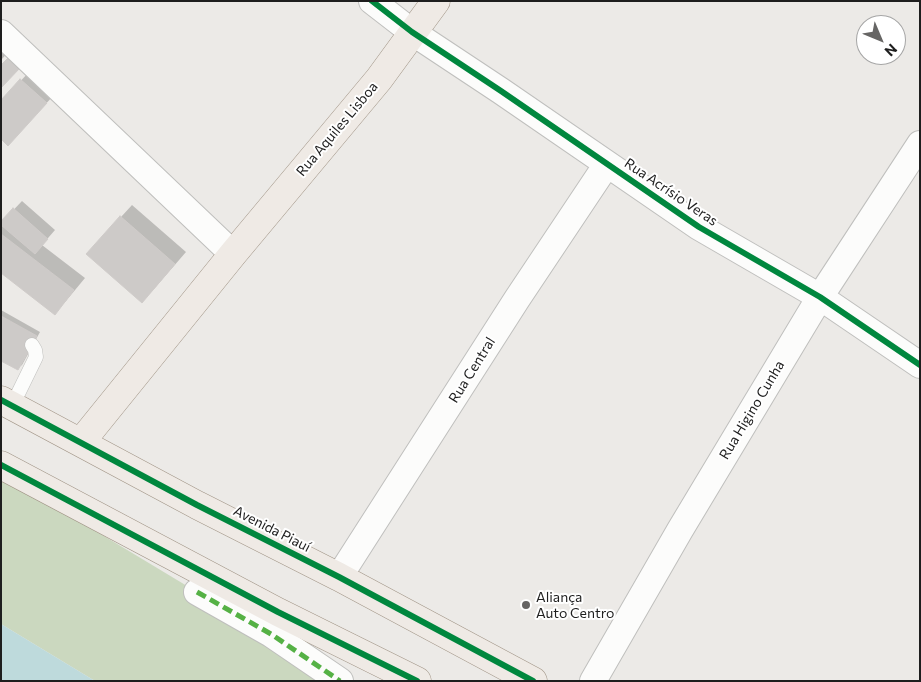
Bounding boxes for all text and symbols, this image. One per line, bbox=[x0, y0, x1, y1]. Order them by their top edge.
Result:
north arrow bbox=[856, 15, 906, 65]
text: N bbox=[882, 41, 901, 60]
street label: Rua Aquiles Lisboa bbox=[293, 78, 381, 180]
street label: Rua Acrísio Veras bbox=[621, 155, 721, 229]
street label: Rua Central bbox=[445, 334, 499, 406]
street label: Rua Higino Cunha bbox=[716, 358, 788, 462]
street label: Avenida Piauí bbox=[231, 502, 313, 556]
place label: Aliança Auto Centro bbox=[536, 589, 614, 622]
marker: Aliança Auto Centro bbox=[520, 599, 532, 611]

